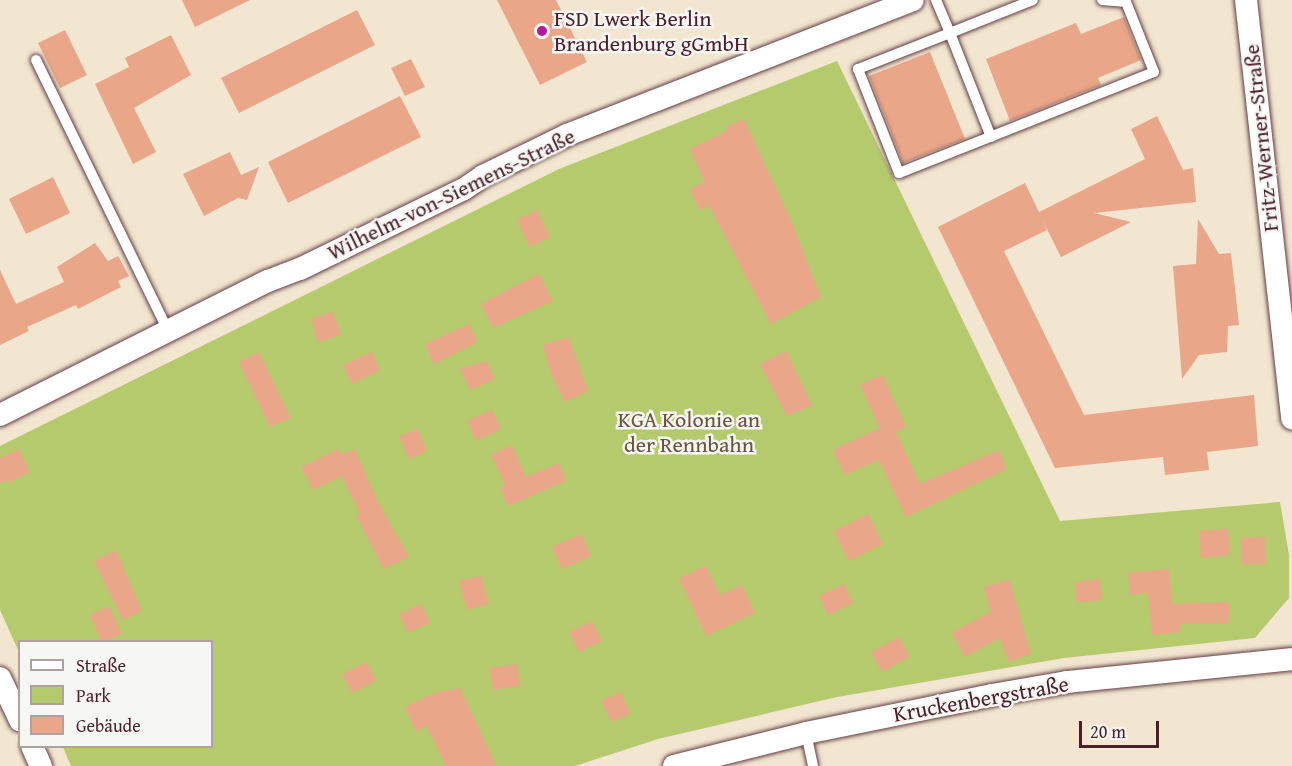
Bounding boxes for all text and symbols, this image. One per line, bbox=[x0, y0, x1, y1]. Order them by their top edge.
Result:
place label: FSD Lwerk Berlin Brandenburg gGmbH bbox=[554, 5, 749, 56]
marker: FSD Lwerk Berlin Brandenburg gGmbH bbox=[535, 24, 549, 38]
street label: Fritz-Werner-Straße bbox=[1238, 43, 1284, 233]
street label: Wilhelm-von-Siemens-Straße bbox=[323, 122, 579, 266]
park label: KGA Kolonie an der Rennbahn bbox=[618, 406, 760, 458]
legend bbox=[18, 640, 213, 748]
text: Straße bbox=[76, 652, 126, 679]
street label: Kruckenbergstraße bbox=[891, 671, 1071, 727]
text: Park bbox=[76, 682, 111, 709]
scale bar bbox=[1082, 709, 1162, 747]
text: Gebäude bbox=[76, 712, 141, 739]
text: 20 m bbox=[1090, 718, 1126, 745]

